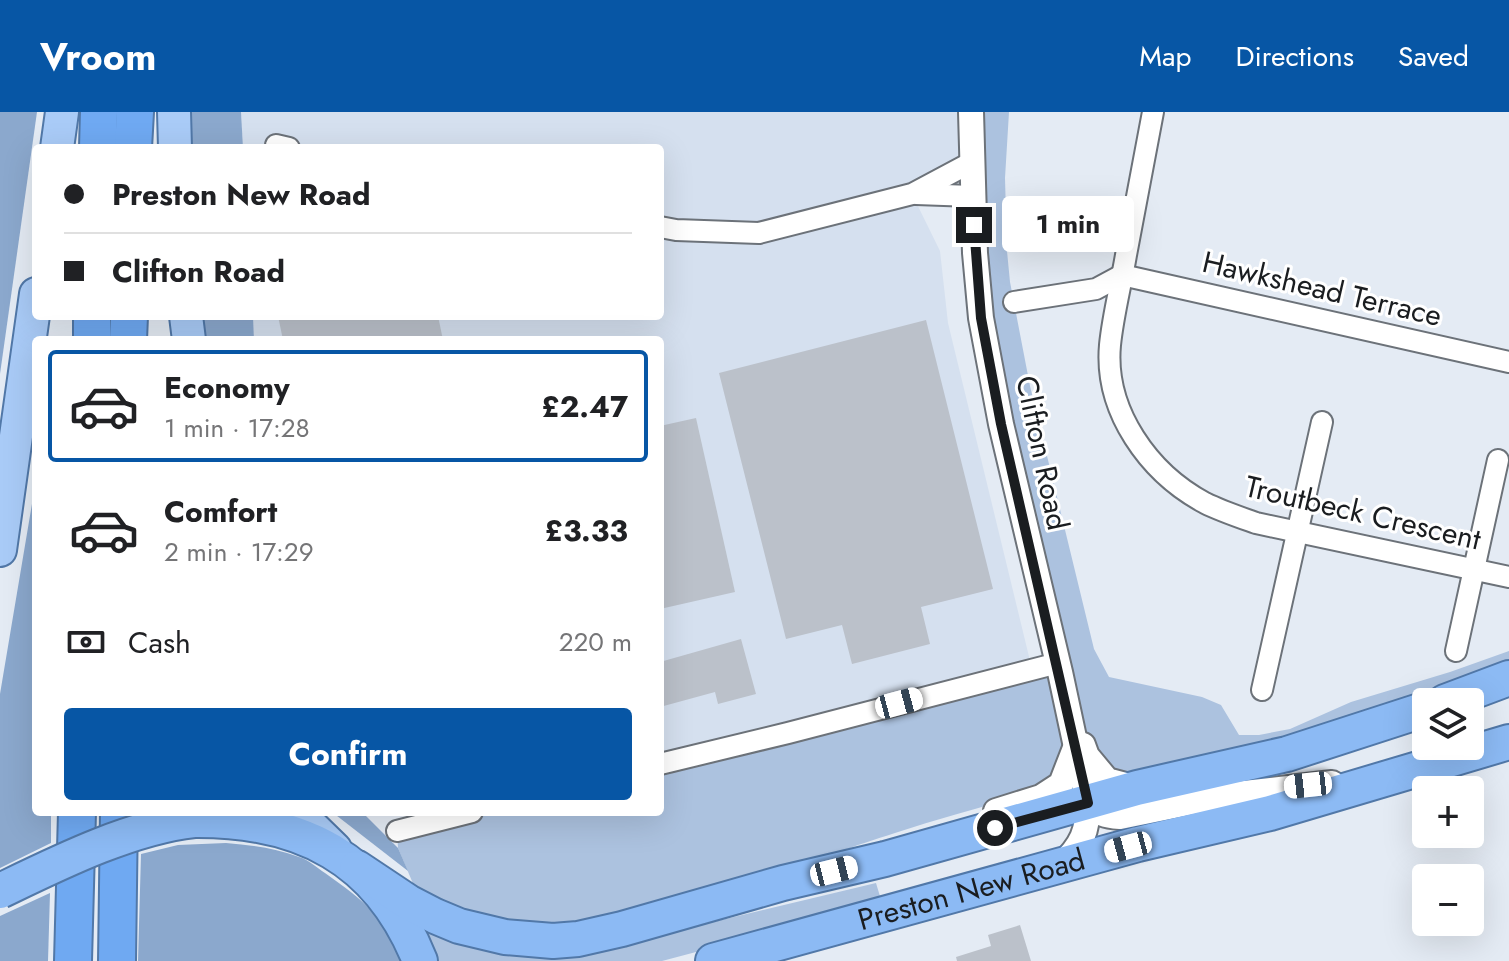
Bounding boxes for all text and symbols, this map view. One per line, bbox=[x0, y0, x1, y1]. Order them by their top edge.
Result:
text: Vroom bbox=[40, 29, 156, 84]
text: Map bbox=[1139, 36, 1191, 77]
text: Directions bbox=[1235, 36, 1354, 77]
text: Saved bbox=[1398, 36, 1469, 77]
text: Preston New Road bbox=[112, 173, 371, 216]
callout: 1 min bbox=[1002, 197, 1134, 253]
text: 1 min bbox=[1036, 205, 1100, 243]
route end bbox=[956, 207, 992, 243]
street label: Hawkshead Terrace bbox=[1198, 240, 1446, 337]
text: Clifton Road bbox=[112, 250, 285, 293]
text: Economy bbox=[164, 366, 290, 409]
icon: car bbox=[68, 370, 140, 442]
street label: Clifton Road bbox=[1005, 372, 1080, 534]
text: £2.47 bbox=[541, 385, 628, 428]
text: 1 min · 17:28 bbox=[164, 409, 310, 447]
street label: Troutbeck Crescent bbox=[1241, 465, 1486, 561]
text: Comfort bbox=[164, 490, 277, 533]
icon: car bbox=[68, 494, 140, 566]
text: £3.33 bbox=[545, 509, 628, 552]
text: 2 min · 17:29 bbox=[164, 533, 314, 571]
icon: cash bbox=[64, 620, 108, 664]
text: Cash bbox=[128, 621, 191, 664]
text: 220 m bbox=[559, 623, 632, 661]
car bbox=[873, 685, 925, 721]
map controls bbox=[1412, 688, 1484, 936]
button: layers bbox=[1412, 688, 1484, 760]
button: Confirm bbox=[64, 708, 632, 800]
car bbox=[1283, 771, 1333, 799]
button: + bbox=[1412, 776, 1484, 848]
route start bbox=[977, 810, 1013, 846]
car bbox=[1102, 829, 1154, 865]
street label: Preston New Road bbox=[853, 838, 1090, 941]
car bbox=[808, 854, 860, 888]
button: − bbox=[1412, 864, 1484, 936]

